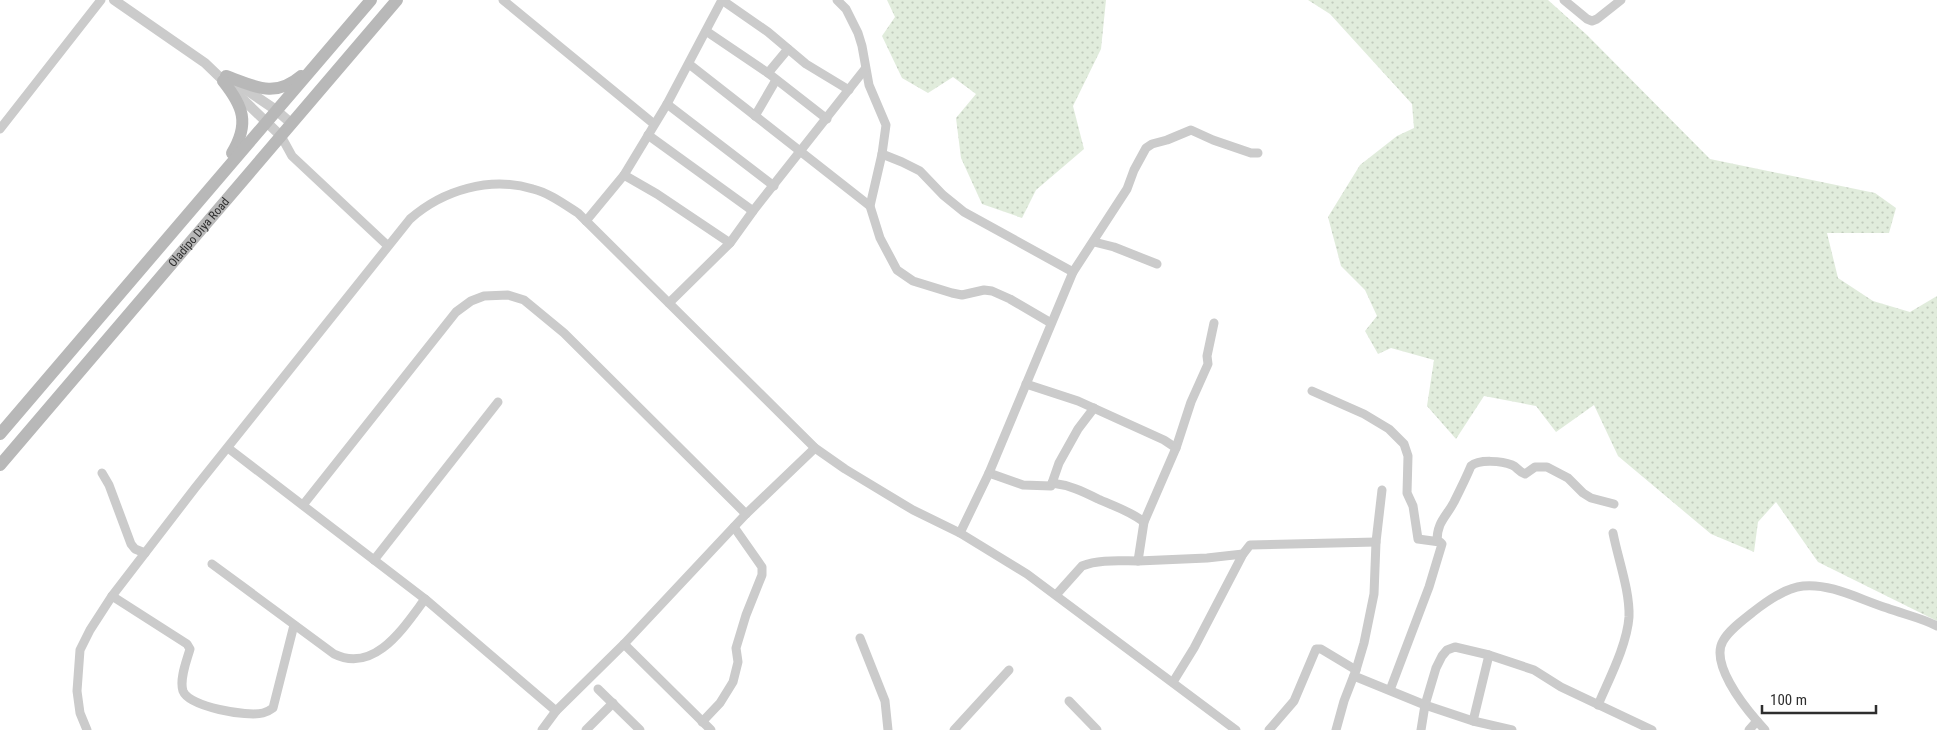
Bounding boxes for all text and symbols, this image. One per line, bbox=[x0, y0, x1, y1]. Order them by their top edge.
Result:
street label: Oladipo Diya Road bbox=[165, 195, 232, 270]
scale bar bbox=[1762, 682, 1876, 714]
text: 100 m bbox=[1770, 691, 1807, 709]

